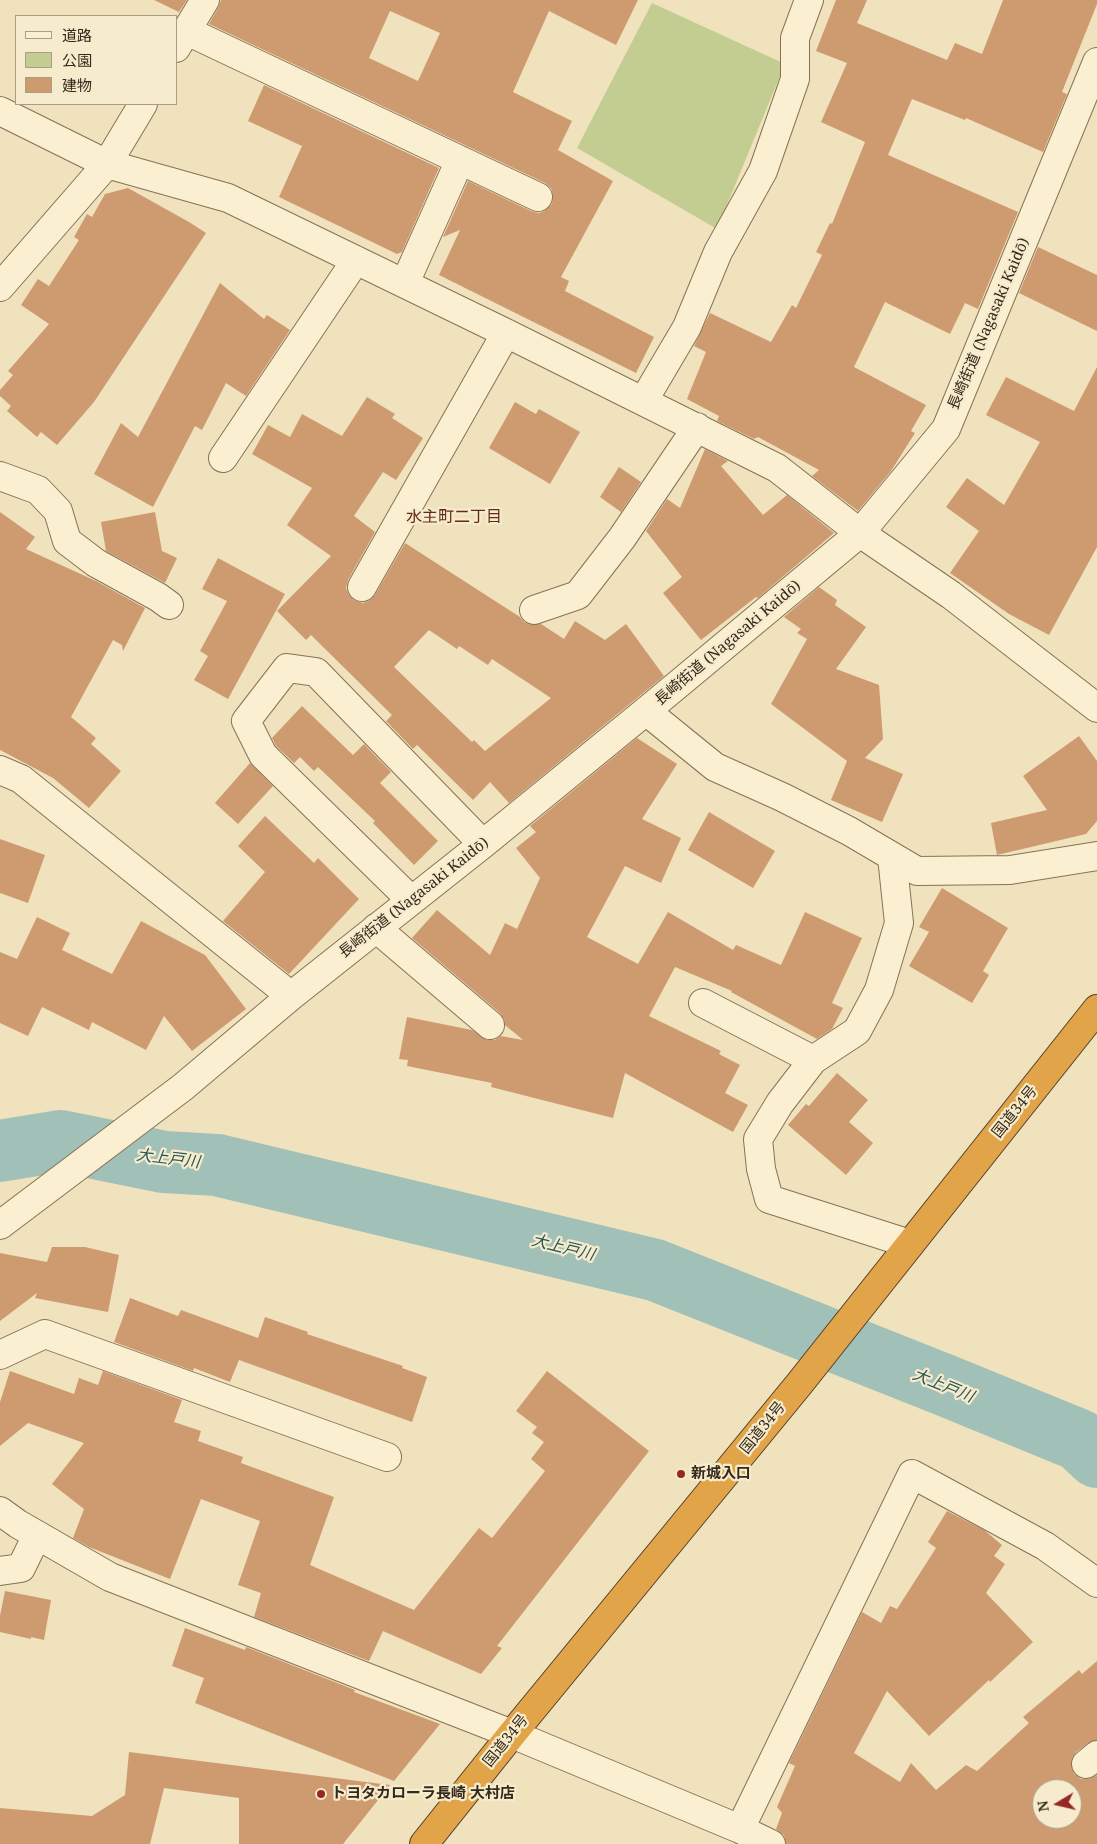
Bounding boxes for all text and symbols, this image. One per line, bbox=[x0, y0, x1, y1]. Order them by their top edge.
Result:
legend bbox=[15, 15, 178, 105]
text: 道路 bbox=[62, 25, 92, 45]
text: 公園 bbox=[62, 50, 92, 70]
text: 建物 bbox=[62, 75, 92, 95]
street label: 長崎街道 (Nagasaki Kaidō) bbox=[945, 235, 1033, 413]
district label: 水主町二丁目 bbox=[406, 507, 502, 527]
street label: 長崎街道 (Nagasaki Kaidō) bbox=[651, 577, 805, 709]
street label: 長崎街道 (Nagasaki Kaidō) bbox=[336, 834, 492, 962]
street label: 国道34号 bbox=[989, 1082, 1041, 1142]
water label: 大上戸川 bbox=[135, 1146, 201, 1172]
water label: 大上戸川 bbox=[530, 1231, 596, 1265]
water label: 大上戸川 bbox=[910, 1365, 976, 1407]
street label: 国道34号 bbox=[737, 1398, 789, 1458]
place label: 新城入口 bbox=[691, 1465, 751, 1483]
marker: 新城入口 bbox=[675, 1468, 687, 1480]
street label: 国道34号 bbox=[480, 1711, 532, 1771]
north arrow bbox=[1032, 1779, 1082, 1829]
place label: トヨタカローラ長崎 大村店 bbox=[331, 1785, 515, 1803]
marker: トヨタカローラ長崎 大村店 bbox=[315, 1788, 327, 1800]
text: N bbox=[1032, 1799, 1053, 1813]

